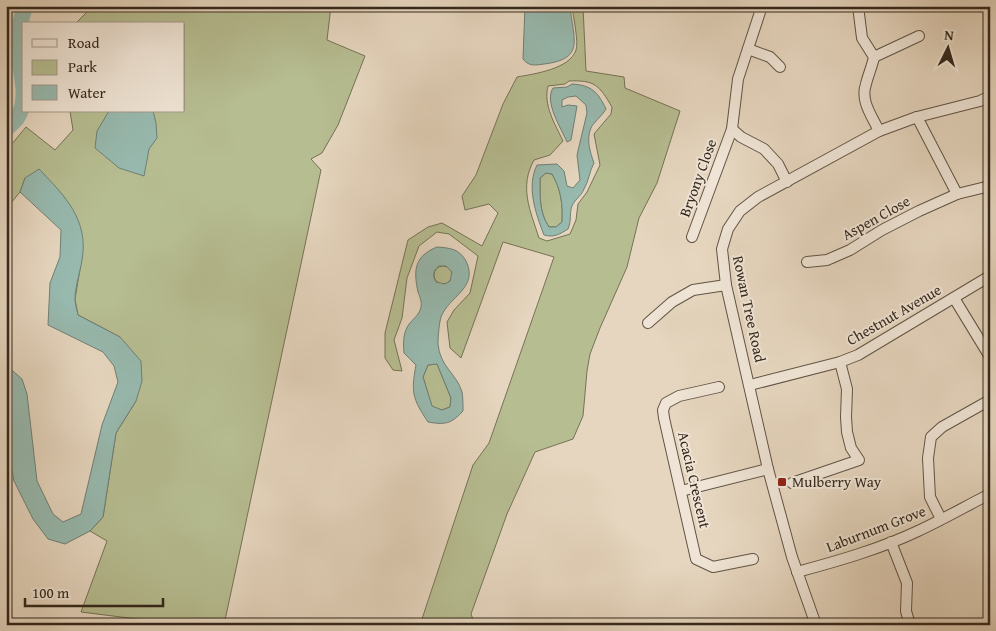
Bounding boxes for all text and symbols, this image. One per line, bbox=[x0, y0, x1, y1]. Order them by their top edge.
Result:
legend bbox=[22, 22, 185, 112]
north arrow bbox=[924, 22, 974, 72]
text: N bbox=[944, 25, 955, 45]
text: Road bbox=[68, 32, 99, 53]
text: Park bbox=[68, 56, 97, 77]
text: Water bbox=[68, 82, 106, 103]
street label: Bryony Close bbox=[674, 136, 721, 220]
street label: Aspen Close bbox=[838, 190, 914, 245]
street label: Rowan Tree Road bbox=[728, 254, 771, 364]
street label: Chestnut Avenue bbox=[843, 279, 945, 350]
street label: Acacia Crescent bbox=[673, 429, 716, 531]
place label: Mulberry Way bbox=[792, 471, 882, 492]
marker: Mulberry Way bbox=[776, 476, 788, 488]
street label: Laburnum Grove bbox=[823, 500, 929, 557]
scale bar bbox=[25, 576, 162, 608]
text: 100 m bbox=[32, 582, 70, 603]

